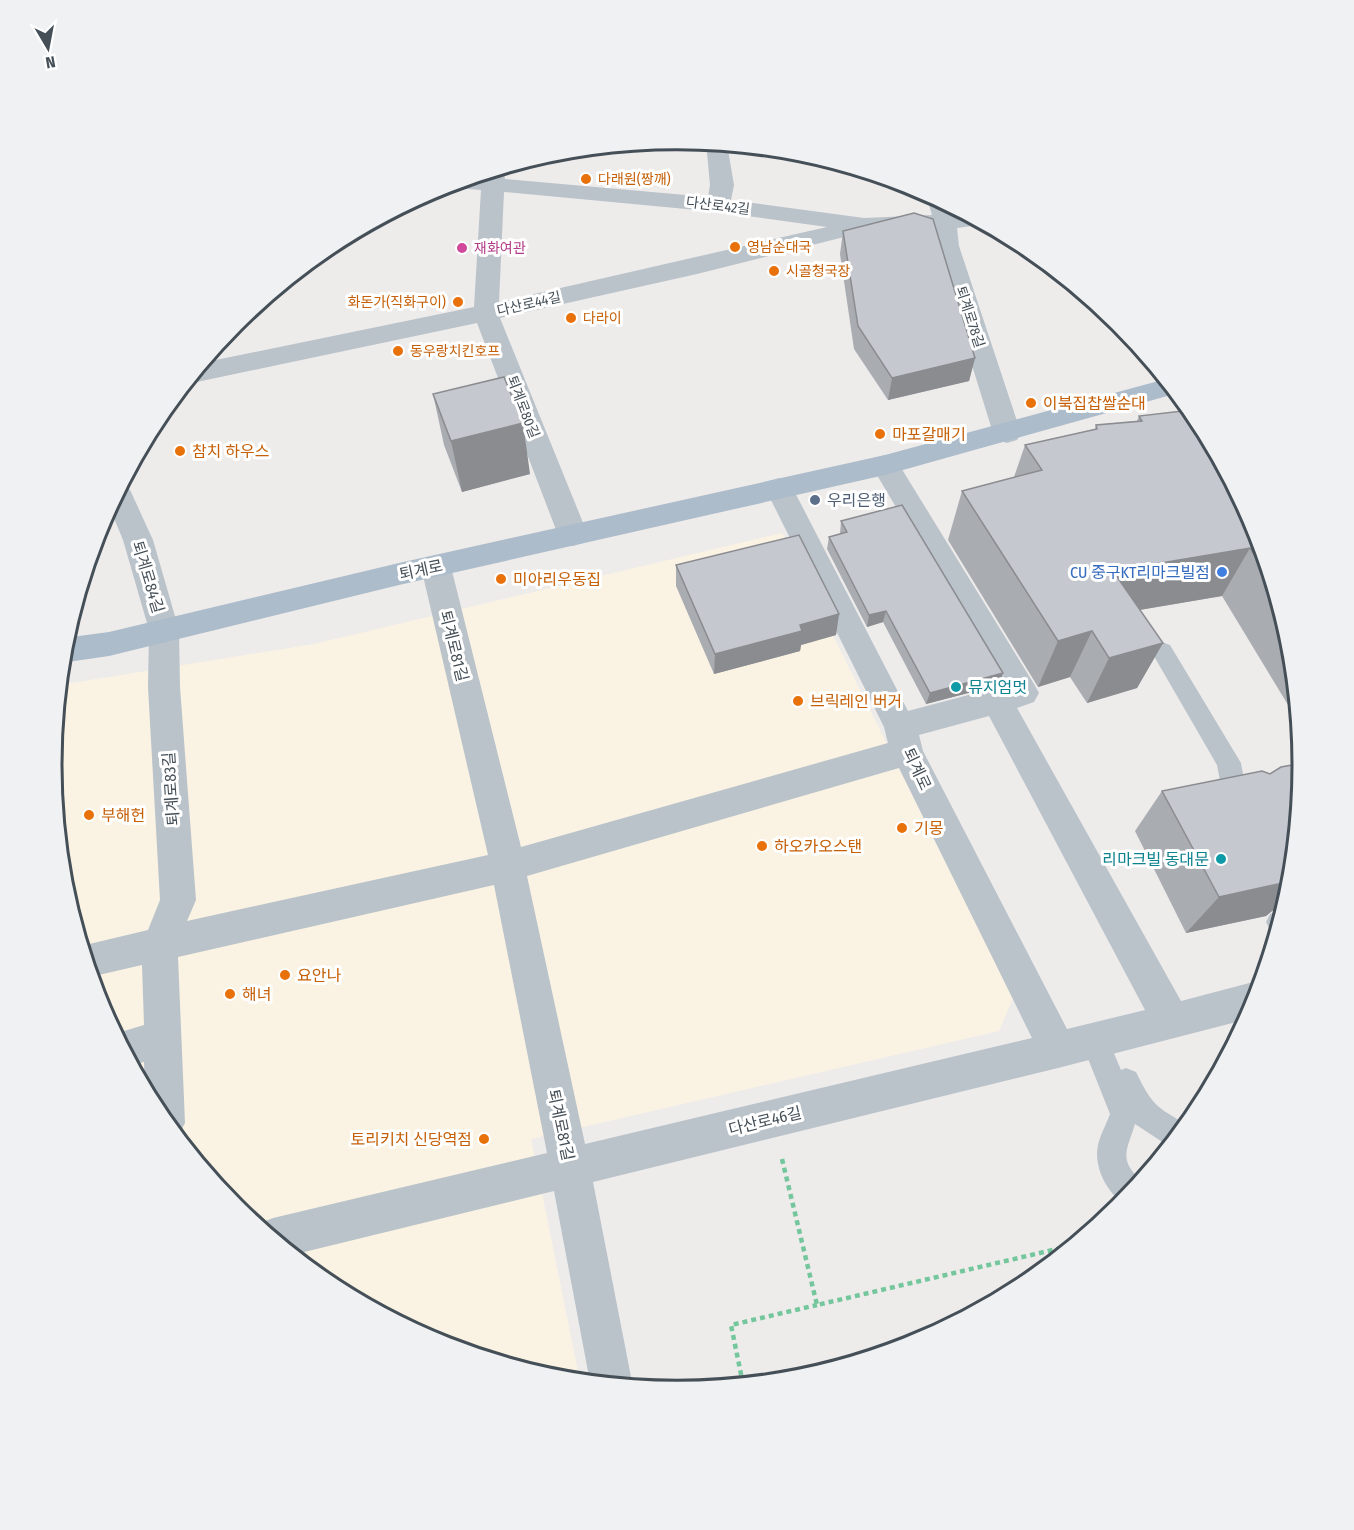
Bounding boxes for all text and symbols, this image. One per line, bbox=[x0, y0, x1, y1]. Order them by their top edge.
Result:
north arrow bbox=[18, 18, 78, 78]
text: N bbox=[44, 52, 57, 72]
place label: 다래원(짱깨) bbox=[598, 171, 671, 188]
marker: 다래원(짱깨) bbox=[579, 172, 593, 186]
street label: 다산로42길 bbox=[685, 194, 751, 218]
place label: 영남순대국 bbox=[747, 239, 812, 256]
place label: 재화여관 bbox=[474, 240, 526, 257]
marker: 영남순대국 bbox=[728, 240, 742, 254]
marker: 재화여관 bbox=[455, 241, 469, 255]
place label: 시골청국장 bbox=[786, 263, 851, 280]
marker: 시골청국장 bbox=[767, 264, 781, 278]
street label: 퇴계로78길 bbox=[952, 284, 988, 350]
street label: 다산로44길 bbox=[495, 288, 563, 320]
place label: 화돈가(직화구이) bbox=[348, 294, 446, 311]
marker: 화돈가(직화구이) bbox=[451, 295, 465, 309]
place label: 다라이 bbox=[583, 310, 622, 327]
marker: 다라이 bbox=[564, 311, 578, 325]
place label: 동우랑치킨호프 bbox=[410, 343, 500, 360]
marker: 동우랑치킨호프 bbox=[391, 344, 405, 358]
street label: 퇴계로80길 bbox=[503, 373, 543, 441]
place label: 이북집찹쌀순대 bbox=[1043, 394, 1146, 413]
marker: 이북집찹쌀순대 bbox=[1024, 396, 1038, 410]
place label: 마포갈매기 bbox=[892, 425, 966, 444]
marker: 마포갈매기 bbox=[873, 427, 887, 441]
place label: 참치 하우스 bbox=[192, 442, 269, 461]
marker: 참치 하우스 bbox=[173, 444, 187, 458]
place label: 우리은행 bbox=[827, 491, 886, 510]
marker: 우리은행 bbox=[808, 493, 822, 507]
street label: 퇴계로84길 bbox=[128, 539, 168, 615]
street label: 퇴계로 bbox=[397, 556, 445, 584]
place label: CU 중구KT리마크빌점 bbox=[1070, 563, 1210, 582]
marker: CU 중구KT리마크빌점 bbox=[1215, 565, 1229, 579]
place label: 미아리우동집 bbox=[513, 570, 601, 589]
marker: 미아리우동집 bbox=[494, 572, 508, 586]
street label: 퇴계로81길 bbox=[436, 608, 472, 684]
place label: 뮤지엄멋 bbox=[968, 678, 1027, 697]
marker: 뮤지엄멋 bbox=[949, 680, 963, 694]
place label: 브릭레인 버거 bbox=[810, 692, 902, 711]
marker: 브릭레인 버거 bbox=[791, 694, 805, 708]
street label: 퇴계로 bbox=[899, 745, 935, 793]
street label: 퇴계로83길 bbox=[159, 751, 183, 827]
place label: 부해헌 bbox=[101, 806, 145, 825]
marker: 부해헌 bbox=[82, 808, 96, 822]
place label: 기몽 bbox=[914, 819, 943, 838]
marker: 기몽 bbox=[895, 821, 909, 835]
place label: 하오카오스탠 bbox=[774, 837, 862, 856]
marker: 하오카오스탠 bbox=[755, 839, 769, 853]
place label: 리마크빌 동대문 bbox=[1102, 850, 1209, 869]
marker: 리마크빌 동대문 bbox=[1214, 852, 1228, 866]
place label: 요안나 bbox=[297, 966, 341, 985]
marker: 요안나 bbox=[278, 968, 292, 982]
place label: 해녀 bbox=[242, 985, 271, 1004]
marker: 해녀 bbox=[223, 987, 237, 1001]
street label: 퇴계로81길 bbox=[544, 1087, 578, 1163]
street label: 다산로46길 bbox=[727, 1103, 803, 1139]
place label: 토리키치 신당역점 bbox=[350, 1130, 472, 1149]
marker: 토리키치 신당역점 bbox=[477, 1132, 491, 1146]

